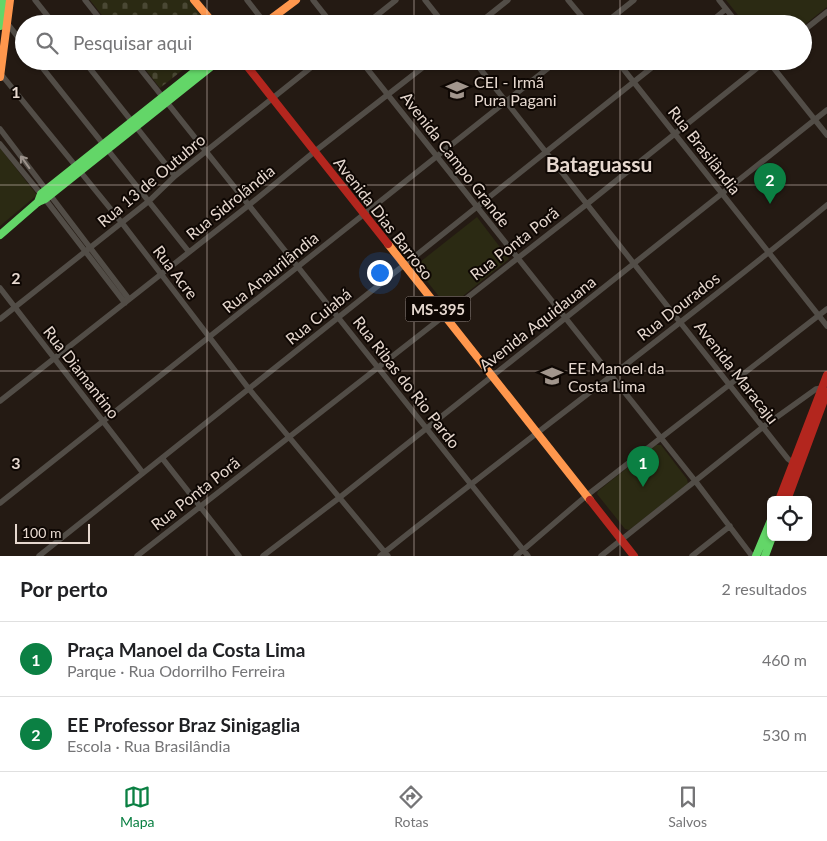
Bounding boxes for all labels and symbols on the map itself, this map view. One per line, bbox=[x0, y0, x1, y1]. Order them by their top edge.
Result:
place label: CEI - Irmã Pura Pagani bbox=[474, 72, 557, 109]
school or university icon: CEI - Irmã Pura Pagani bbox=[444, 77, 470, 103]
text: 1 bbox=[11, 82, 21, 101]
street label: Avenida Campo Grande bbox=[397, 88, 515, 230]
street label: Rua Brasilândia bbox=[665, 102, 745, 198]
street label: Rua 13 de Outubro bbox=[93, 129, 209, 231]
district label: Bataguassu bbox=[546, 151, 652, 176]
street label: Avenida Dias Barroso bbox=[330, 153, 438, 283]
one-way arrow bbox=[19, 156, 30, 169]
street label: Rua Sidrolândia bbox=[182, 161, 278, 243]
pin: 2 bbox=[754, 163, 786, 204]
street label: Rua Ponta Porã bbox=[466, 202, 562, 284]
street label: Rua Anaurilândia bbox=[218, 228, 322, 316]
street label: Rua Acre bbox=[150, 241, 202, 303]
your location bbox=[367, 260, 393, 286]
text: 2 bbox=[11, 268, 21, 287]
street label: Rua Dourados bbox=[633, 268, 723, 344]
street label: Avenida Aquidauana bbox=[475, 272, 599, 374]
street label: Rua Cuiabá bbox=[281, 284, 355, 348]
road number: MS-395 bbox=[406, 296, 470, 322]
street label: Rua Ribas do Rio Pardo bbox=[350, 312, 464, 452]
street label: Avenida Maracaju bbox=[691, 317, 783, 427]
street label: Rua Diamantino bbox=[40, 322, 124, 422]
place label: EE Manoel da Costa Lima bbox=[568, 358, 664, 395]
school or university icon: EE Manoel da Costa Lima bbox=[539, 363, 565, 389]
pin: 1 bbox=[627, 446, 659, 487]
street label: Rua Ponta Porã bbox=[147, 452, 243, 534]
text: 3 bbox=[11, 453, 21, 472]
scale bar bbox=[15, 521, 90, 544]

